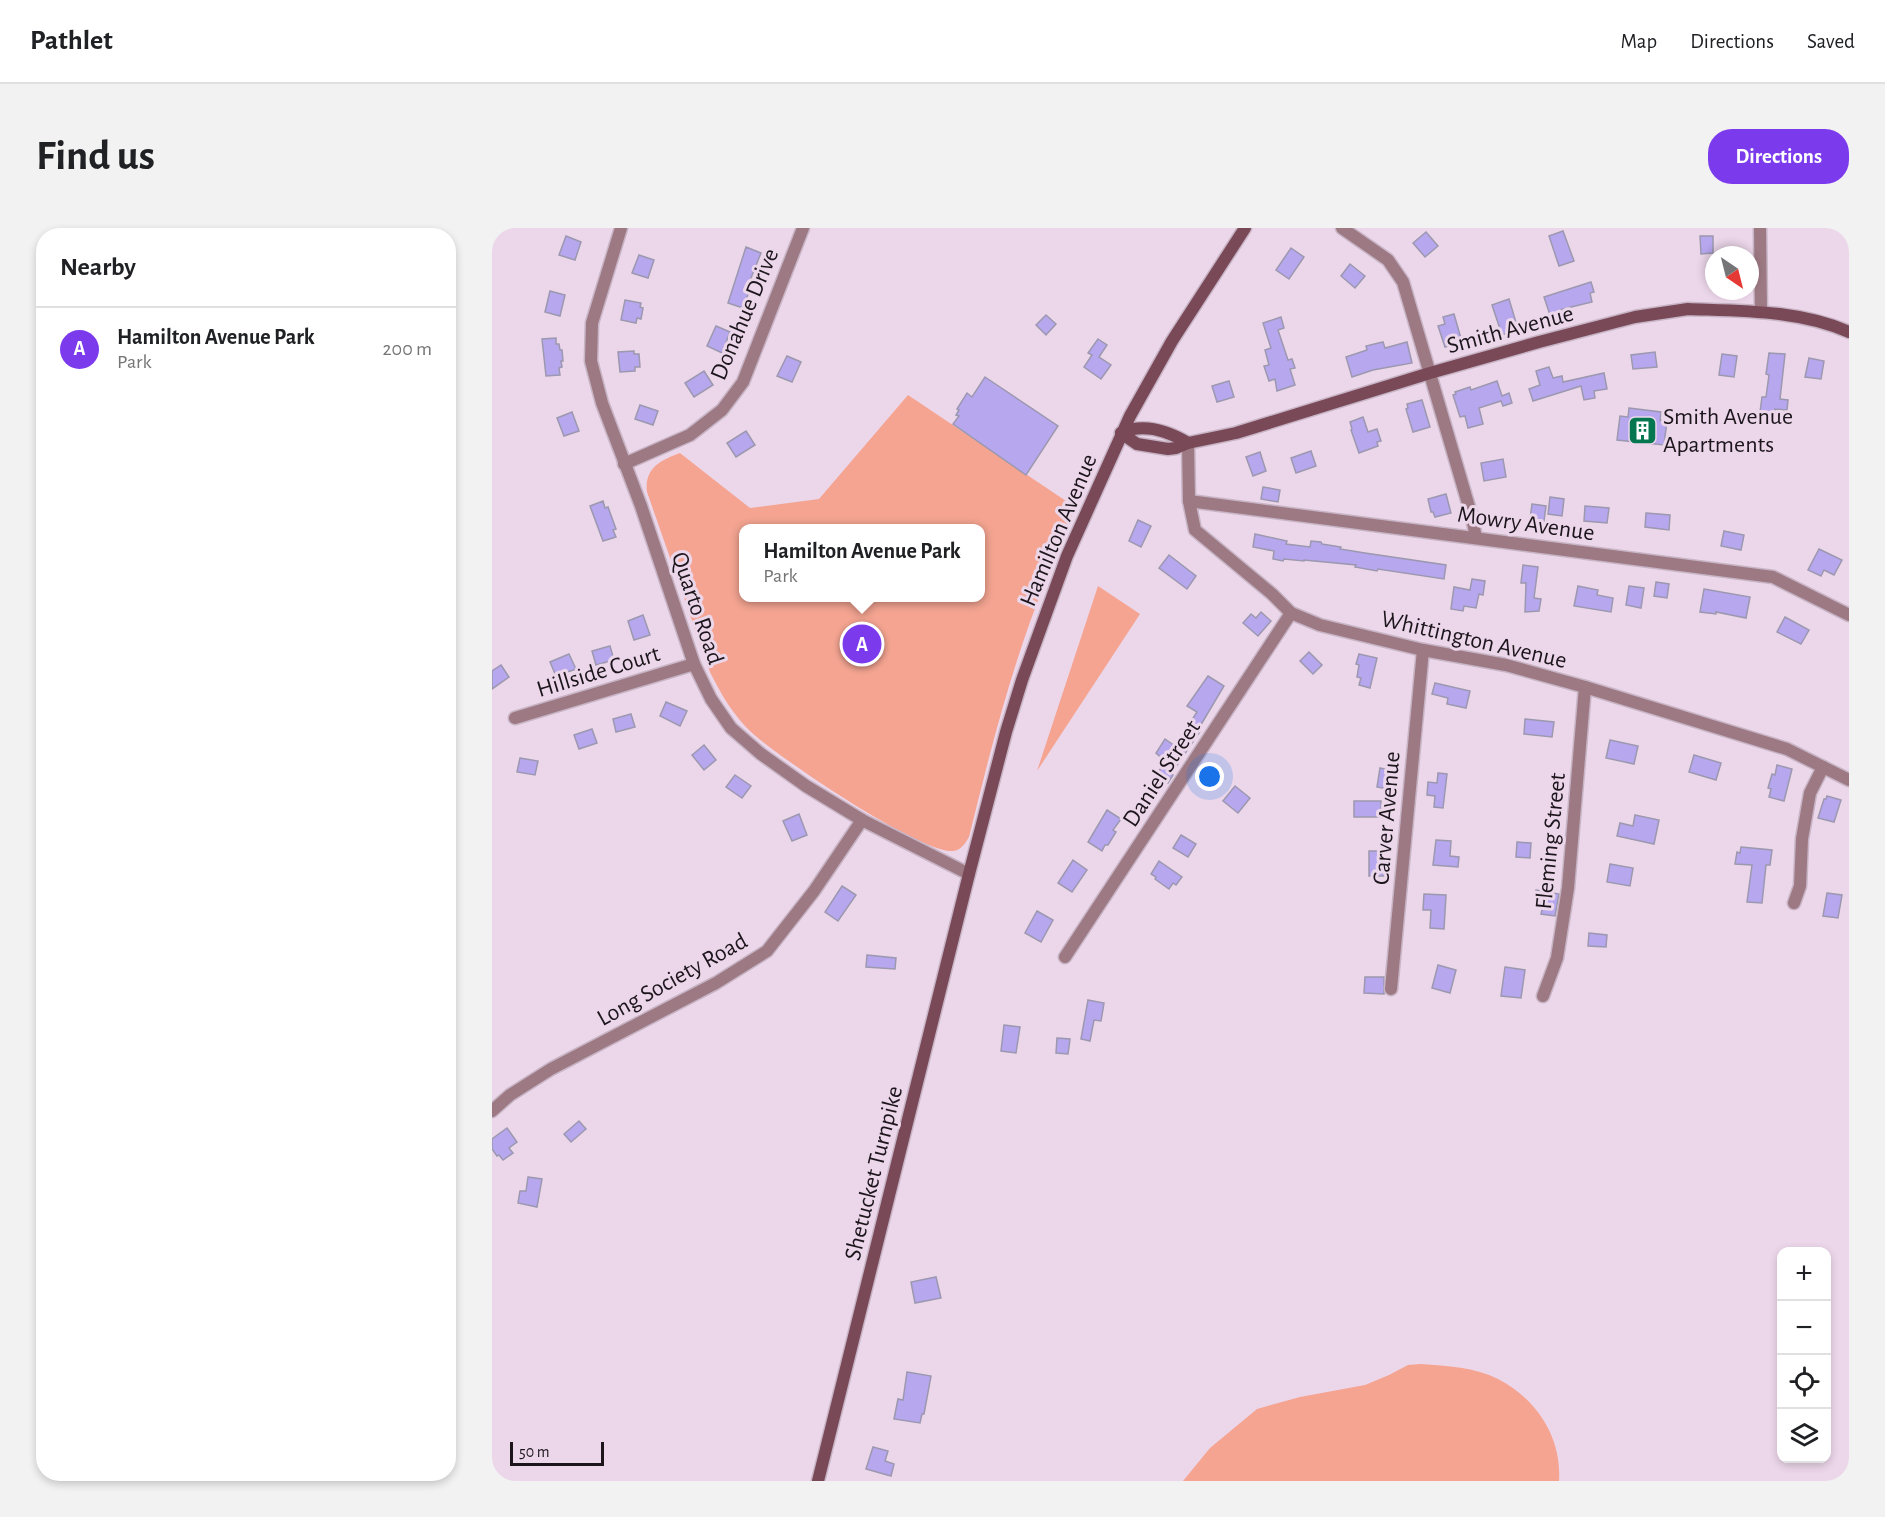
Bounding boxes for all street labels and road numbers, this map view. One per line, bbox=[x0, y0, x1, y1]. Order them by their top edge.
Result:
street label: Donahue Drive bbox=[706, 245, 783, 384]
street label: Smith Avenue bbox=[1444, 302, 1576, 358]
street label: Hamilton Avenue bbox=[1016, 451, 1102, 610]
street label: Mowry Avenue bbox=[1456, 502, 1596, 545]
street label: Quarto Road bbox=[667, 549, 727, 668]
street label: Whittington Avenue bbox=[1379, 607, 1569, 673]
street label: Hillside Court bbox=[534, 642, 663, 702]
street label: Daniel Street bbox=[1119, 716, 1205, 831]
street label: Carver Avenue bbox=[1369, 750, 1405, 886]
street label: Fleming Street bbox=[1532, 771, 1570, 910]
street label: Long Society Road bbox=[593, 929, 752, 1031]
street label: Shetucket Turnpike bbox=[841, 1084, 907, 1263]

